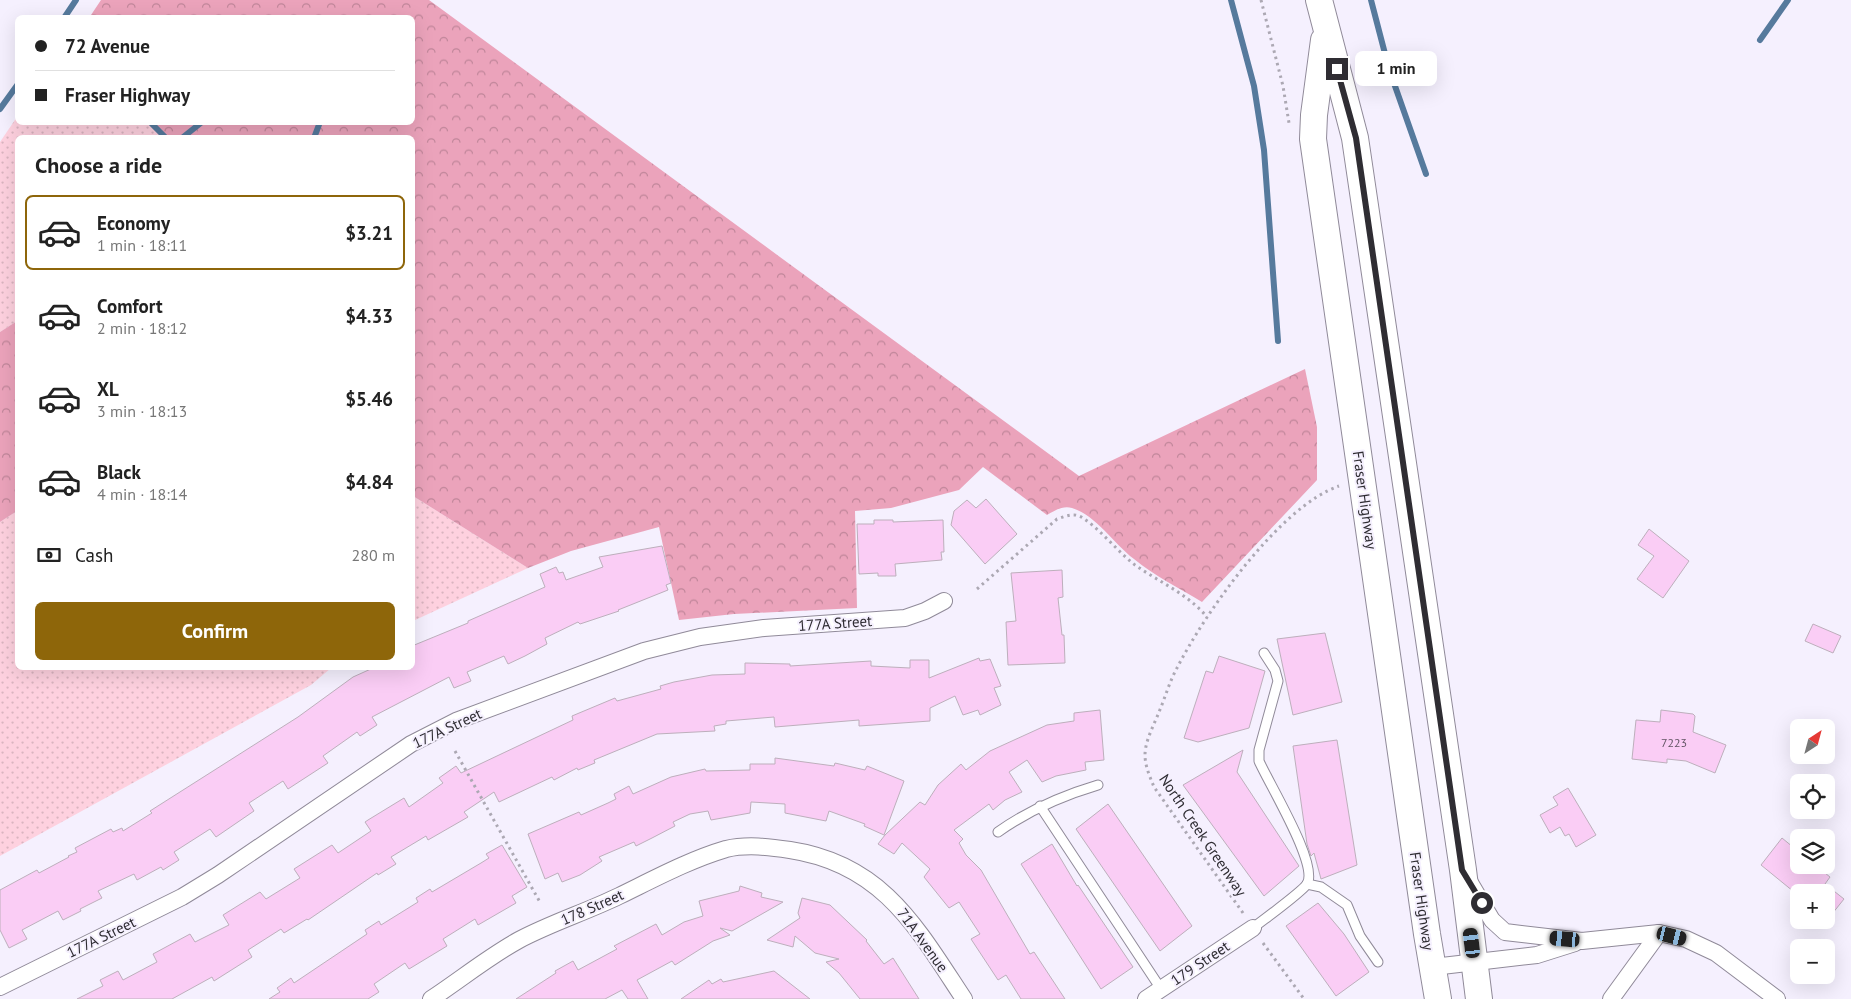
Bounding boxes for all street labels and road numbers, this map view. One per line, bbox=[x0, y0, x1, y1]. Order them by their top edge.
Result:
street label: Fraser Highway bbox=[1349, 450, 1381, 550]
street label: 177A Street bbox=[797, 611, 873, 635]
street label: 177A Street bbox=[409, 704, 485, 752]
street label: North Creek Greenway bbox=[1155, 770, 1251, 900]
street label: Fraser Highway bbox=[1406, 851, 1438, 951]
street label: 178 Street bbox=[558, 885, 626, 929]
street label: 71A Avenue bbox=[893, 904, 953, 976]
street label: 177A Street bbox=[64, 912, 138, 962]
street label: 179 Street bbox=[1167, 936, 1233, 990]

